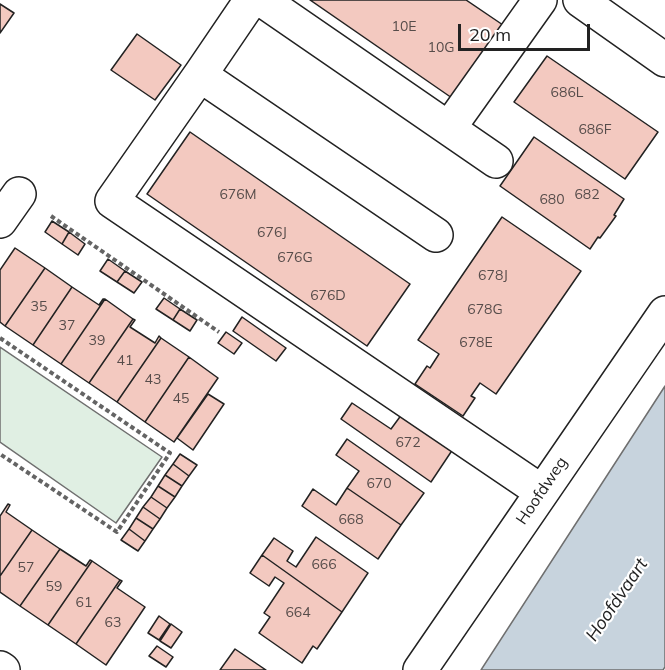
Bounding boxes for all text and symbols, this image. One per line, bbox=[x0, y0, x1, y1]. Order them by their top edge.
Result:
scale bar bbox=[461, 12, 593, 50]
house number: 10E bbox=[391, 19, 417, 35]
text: 20 m bbox=[469, 23, 511, 46]
house number: 10G bbox=[427, 40, 455, 56]
house number: 686L bbox=[551, 85, 583, 101]
house number: 686F bbox=[578, 122, 612, 138]
house number: 676M bbox=[219, 187, 257, 203]
house number: 682 bbox=[574, 187, 600, 203]
house number: 680 bbox=[539, 192, 565, 208]
house number: 676J bbox=[257, 225, 287, 241]
house number: 676G bbox=[277, 250, 313, 266]
house number: 678J bbox=[478, 268, 508, 284]
house number: 676D bbox=[310, 288, 346, 304]
house number: 35 bbox=[31, 299, 47, 315]
house number: 678G bbox=[467, 302, 503, 318]
house number: 37 bbox=[59, 318, 75, 334]
house number: 39 bbox=[89, 333, 105, 349]
house number: 678E bbox=[459, 335, 493, 351]
house number: 41 bbox=[117, 353, 133, 369]
house number: 43 bbox=[145, 372, 161, 388]
house number: 45 bbox=[173, 391, 189, 407]
house number: 672 bbox=[395, 435, 421, 451]
street label: Hoofdweg bbox=[512, 454, 572, 528]
house number: 670 bbox=[366, 476, 392, 492]
house number: 668 bbox=[338, 512, 364, 528]
water label: Hoofdvaart bbox=[581, 555, 653, 645]
house number: 666 bbox=[311, 557, 337, 573]
house number: 57 bbox=[18, 560, 34, 576]
house number: 59 bbox=[46, 579, 62, 595]
house number: 61 bbox=[76, 595, 92, 611]
house number: 664 bbox=[285, 605, 311, 621]
house number: 63 bbox=[105, 615, 121, 631]

